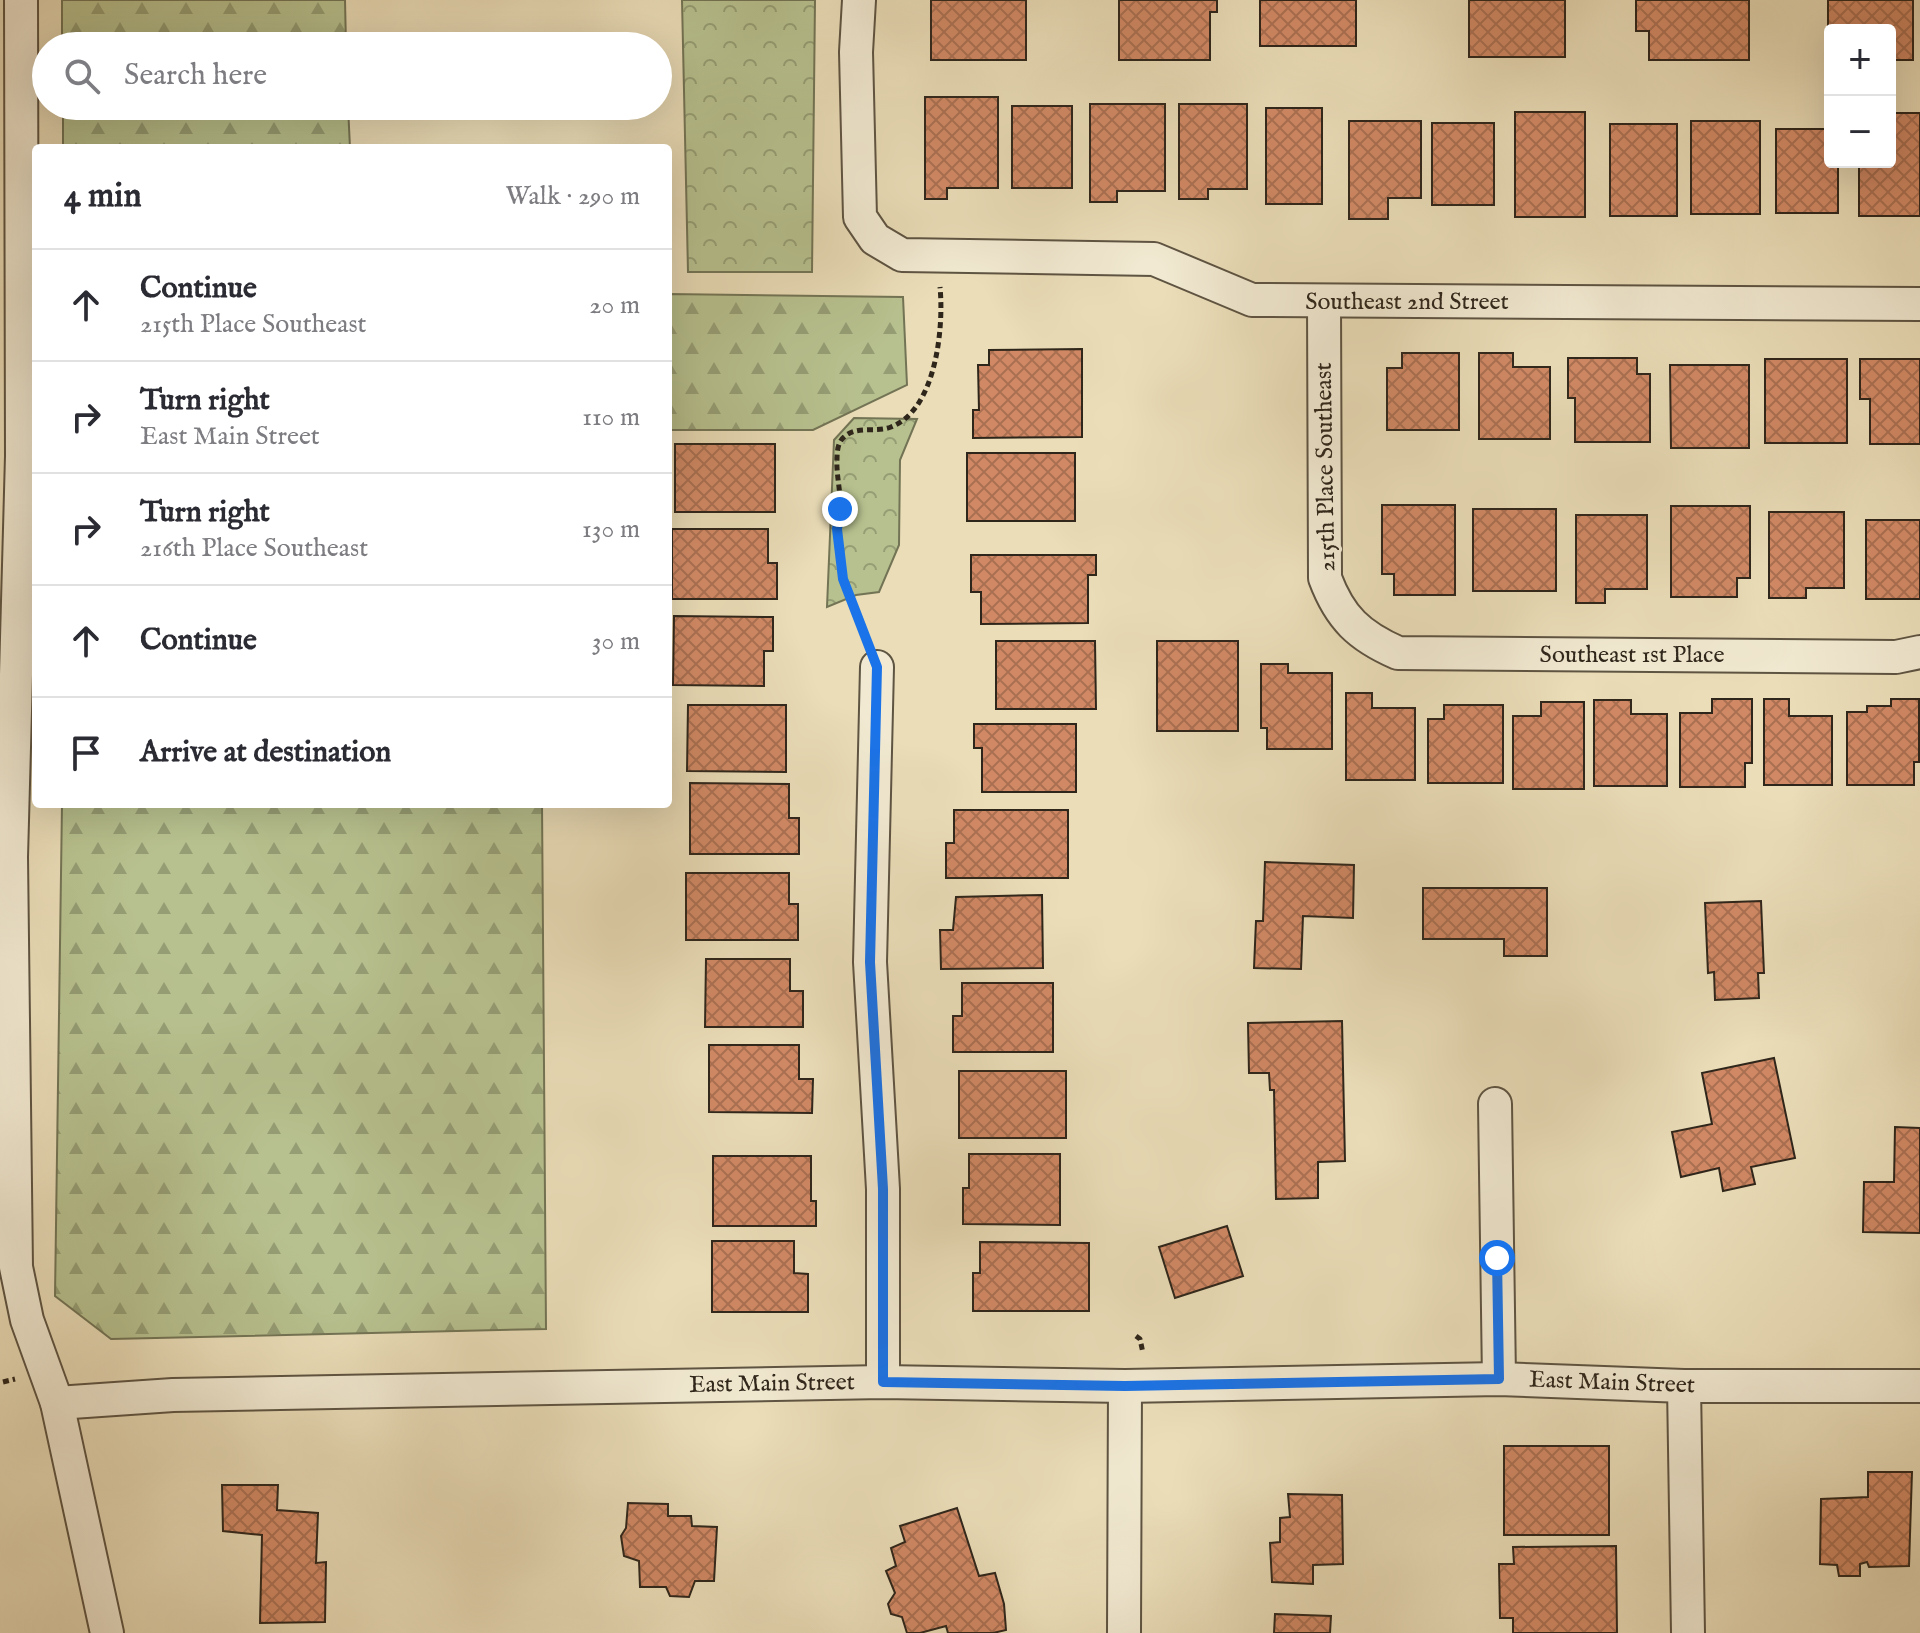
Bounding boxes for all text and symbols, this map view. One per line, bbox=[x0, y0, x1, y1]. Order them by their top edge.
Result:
map controls bbox=[1824, 24, 1896, 168]
button: + bbox=[1824, 24, 1896, 96]
search box bbox=[32, 32, 672, 120]
icon: search bbox=[60, 54, 104, 98]
text: Search here bbox=[124, 57, 267, 95]
button: − bbox=[1824, 96, 1896, 168]
text: 4 min bbox=[64, 175, 142, 218]
text: Walk · 290 m bbox=[505, 180, 640, 213]
text: Continue bbox=[140, 270, 257, 308]
icon: ahead bbox=[64, 283, 108, 327]
street label: Southeast 2nd Street bbox=[1305, 287, 1509, 318]
text: 20 m bbox=[589, 289, 640, 322]
text: 215th Place Southeast bbox=[140, 308, 367, 341]
street label: 215th Place Southeast bbox=[1309, 362, 1343, 572]
text: Turn right bbox=[140, 382, 270, 420]
icon: right bbox=[64, 395, 108, 439]
text: 110 m bbox=[582, 401, 640, 434]
text: East Main Street bbox=[140, 420, 320, 453]
route end bbox=[822, 491, 858, 527]
text: Turn right bbox=[140, 494, 270, 532]
icon: right bbox=[64, 507, 108, 551]
text: 130 m bbox=[582, 513, 640, 546]
text: 216th Place Southeast bbox=[140, 532, 368, 565]
icon: ahead bbox=[64, 619, 108, 663]
text: Continue bbox=[140, 622, 257, 660]
text: 30 m bbox=[592, 625, 640, 658]
street label: Southeast 1st Place bbox=[1540, 640, 1724, 671]
icon: arrive bbox=[64, 731, 108, 775]
text: Arrive at destination bbox=[140, 734, 391, 772]
route start bbox=[1479, 1240, 1515, 1276]
street label: East Main Street bbox=[1529, 1365, 1695, 1401]
street label: East Main Street bbox=[689, 1367, 855, 1401]

